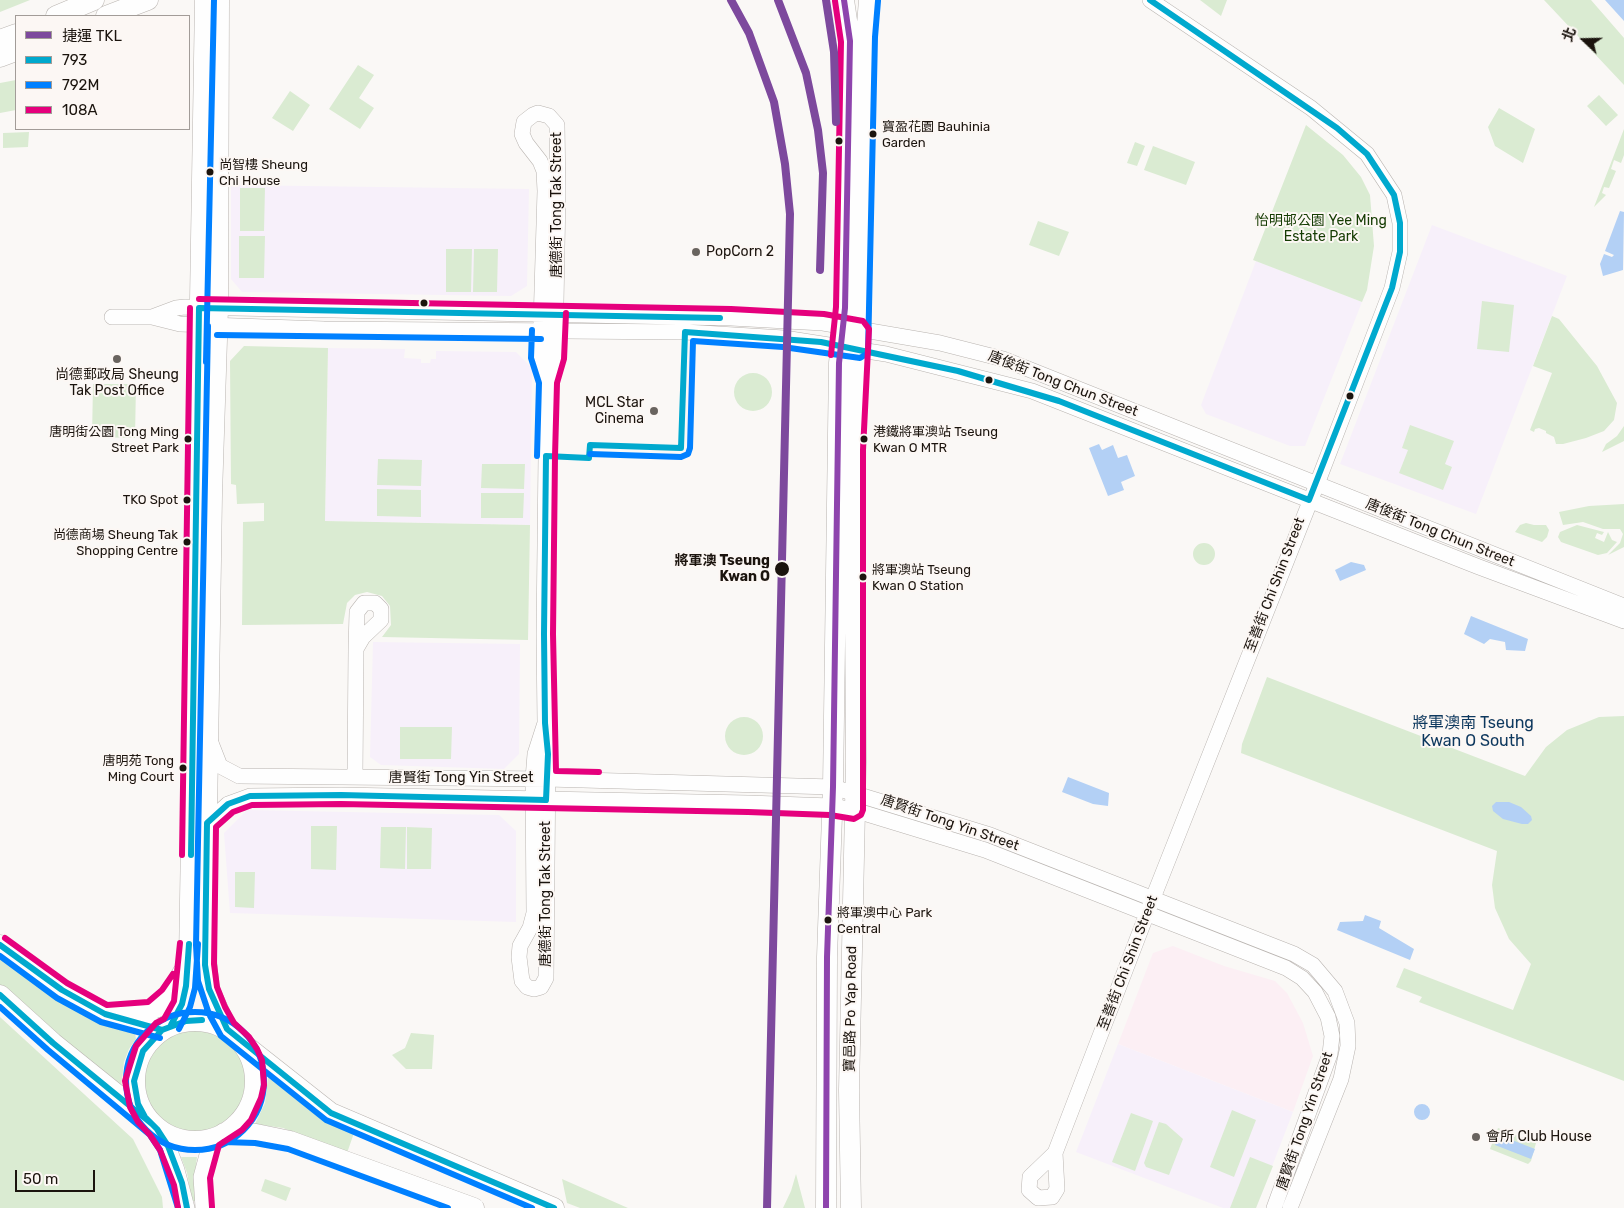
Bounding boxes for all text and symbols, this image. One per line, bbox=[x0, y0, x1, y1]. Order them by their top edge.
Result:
legend bbox=[15, 15, 190, 130]
north arrow bbox=[1559, 15, 1609, 65]
text: 北 bbox=[1559, 25, 1580, 44]
text: 捷運 TKL bbox=[62, 27, 122, 45]
text: 793 bbox=[62, 51, 87, 69]
text: 792M bbox=[62, 76, 99, 94]
text: 108A bbox=[62, 101, 98, 119]
place label: 寶盈花園 Bauhinia Garden bbox=[882, 119, 990, 150]
marker: 寶盈花園 Bauhinia Garden bbox=[868, 129, 878, 139]
street label: 唐德街 Tong Tak Street bbox=[549, 132, 565, 278]
unlabelled marker bbox=[834, 136, 844, 146]
place label: 尚智樓 Sheung Chi House bbox=[219, 157, 308, 188]
marker: 尚智樓 Sheung Chi House bbox=[205, 167, 215, 177]
park label: 怡明邨公園 Yee Ming Estate Park bbox=[1255, 213, 1387, 246]
place label: PopCorn 2 bbox=[706, 244, 774, 260]
marker: PopCorn 2 bbox=[690, 246, 702, 258]
unlabelled marker bbox=[419, 298, 429, 308]
street label: 唐俊街 Tong Chun Street bbox=[986, 348, 1140, 420]
marker: 尚德郵政局 Sheung Tak Post Office bbox=[111, 353, 123, 365]
place label: 尚德郵政局 Sheung Tak Post Office bbox=[55, 367, 179, 400]
unlabelled marker bbox=[984, 375, 994, 385]
unlabelled marker bbox=[1345, 391, 1355, 401]
place label: MCL Star Cinema bbox=[585, 395, 644, 428]
marker: MCL Star Cinema bbox=[648, 405, 660, 417]
place label: 唐明街公園 Tong Ming Street Park bbox=[49, 424, 179, 455]
place label: 港鐵將軍澳站 Tseung Kwan O MTR bbox=[873, 424, 998, 455]
marker: 唐明街公園 Tong Ming Street Park bbox=[183, 434, 193, 444]
marker: 港鐵將軍澳站 Tseung Kwan O MTR bbox=[859, 434, 869, 444]
place label: TKO Spot bbox=[123, 492, 178, 508]
marker: TKO Spot bbox=[182, 495, 192, 505]
street label: 唐俊街 Tong Chun Street bbox=[1363, 495, 1517, 571]
street label: 至善街 Chi Shin Street bbox=[1242, 515, 1308, 655]
place label: 尚德商場 Sheung Tak Shopping Centre bbox=[53, 527, 178, 558]
marker: 尚德商場 Sheung Tak Shopping Centre bbox=[182, 537, 192, 547]
place label: 將軍澳 Tseung Kwan O bbox=[674, 553, 770, 586]
marker: 將軍澳 Tseung Kwan O bbox=[773, 560, 791, 578]
place label: 將軍澳站 Tseung Kwan O Station bbox=[872, 562, 971, 593]
marker: 將軍澳站 Tseung Kwan O Station bbox=[858, 572, 868, 582]
district label: 將軍澳南 Tseung Kwan O South bbox=[1412, 713, 1534, 751]
place label: 唐明苑 Tong Ming Court bbox=[102, 753, 174, 784]
marker: 唐明苑 Tong Ming Court bbox=[178, 763, 188, 773]
street label: 唐賢街 Tong Yin Street bbox=[388, 770, 534, 786]
street label: 唐賢街 Tong Yin Street bbox=[879, 791, 1021, 855]
street label: 唐德街 Tong Tak Street bbox=[538, 821, 554, 967]
street label: 至善街 Chi Shin Street bbox=[1095, 893, 1161, 1033]
place label: 將軍澳中心 Park Central bbox=[837, 905, 932, 936]
marker: 將軍澳中心 Park Central bbox=[823, 915, 833, 925]
street label: 寶邑路 Po Yap Road bbox=[842, 946, 860, 1072]
street label: 唐賢街 Tong Yin Street bbox=[1273, 1050, 1337, 1192]
place label: 會所 Club House bbox=[1486, 1129, 1592, 1145]
marker: 會所 Club House bbox=[1470, 1131, 1482, 1143]
scale bar bbox=[18, 1160, 98, 1192]
text: 50 m bbox=[23, 1170, 58, 1188]

